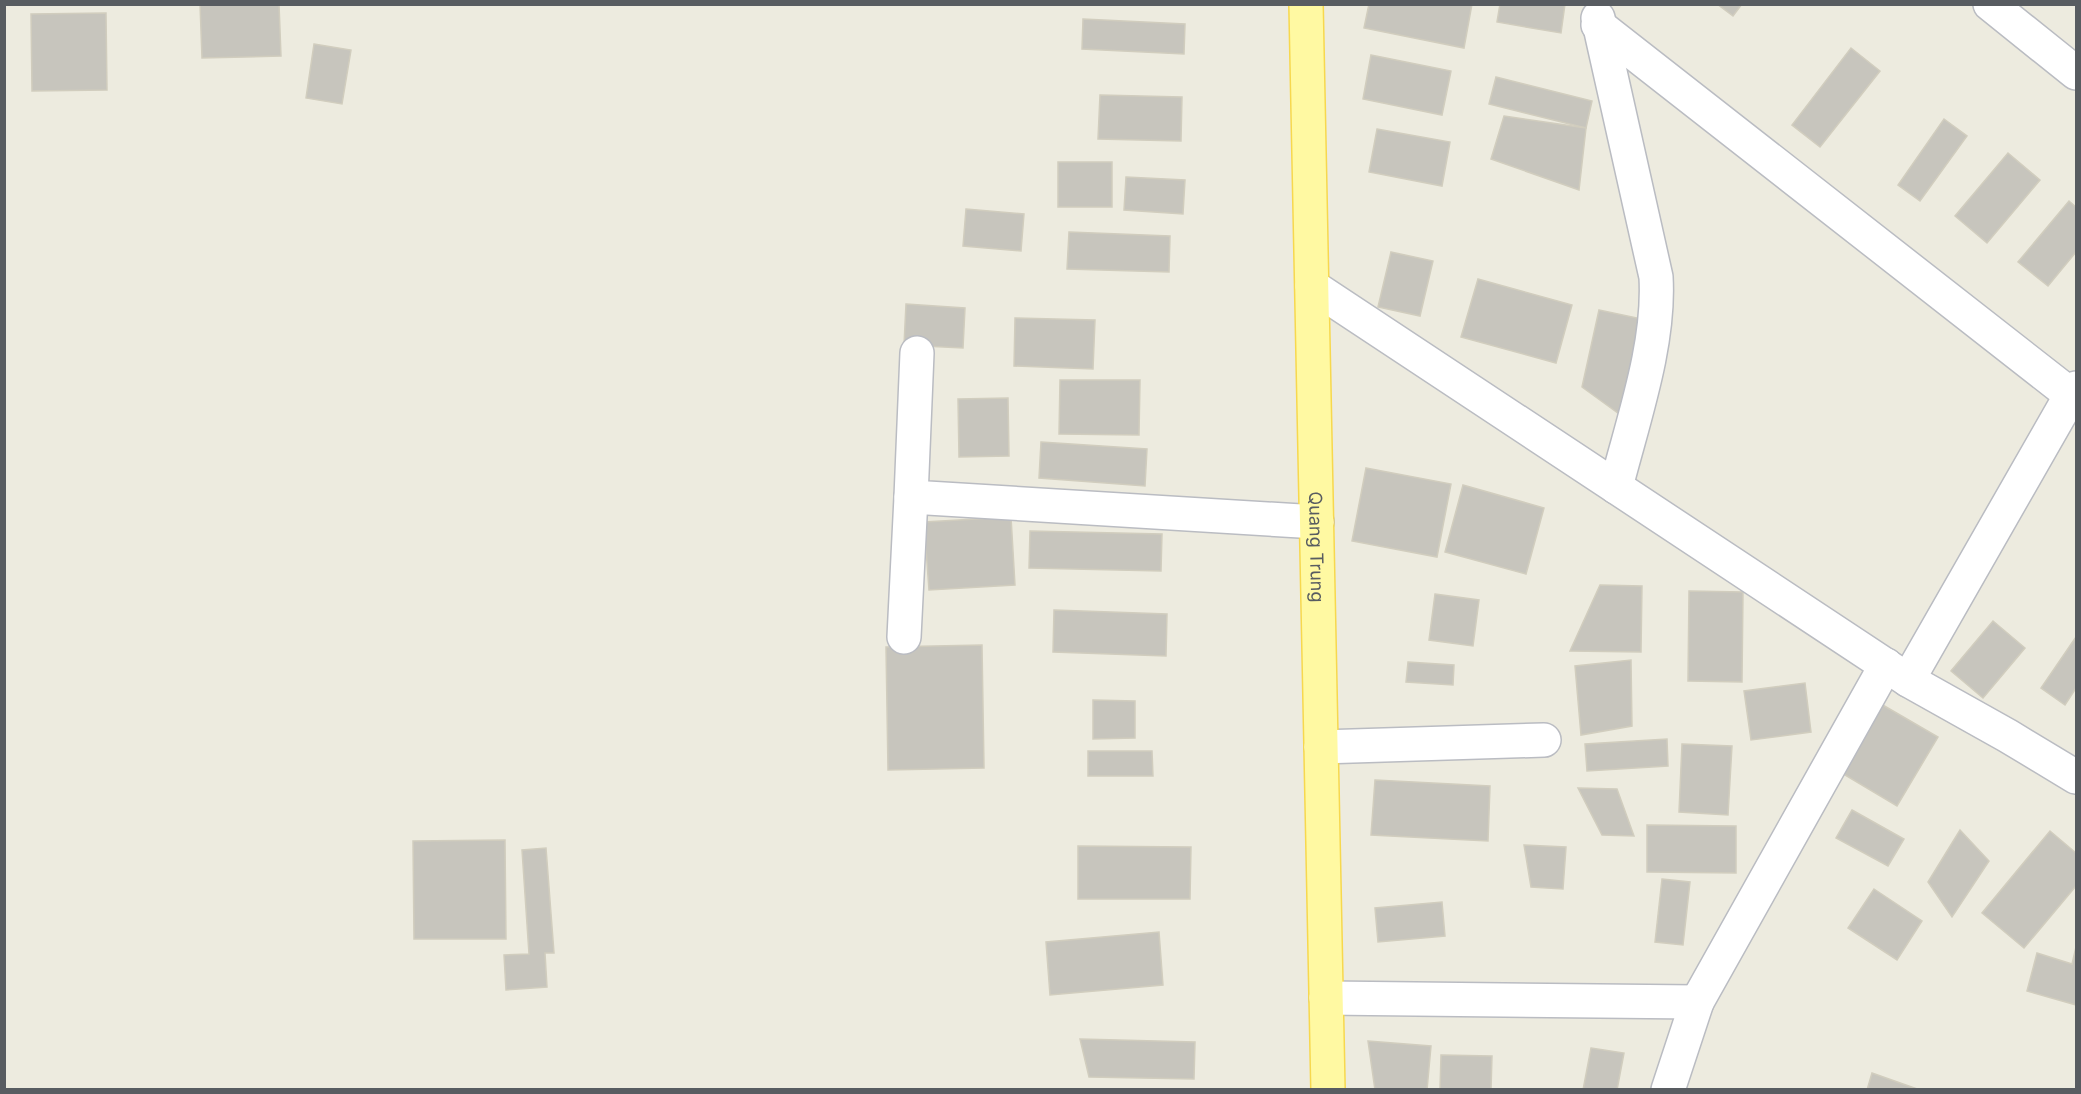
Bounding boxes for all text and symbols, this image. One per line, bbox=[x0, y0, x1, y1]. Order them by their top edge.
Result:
street label: Quang Trung bbox=[1305, 491, 1329, 603]

